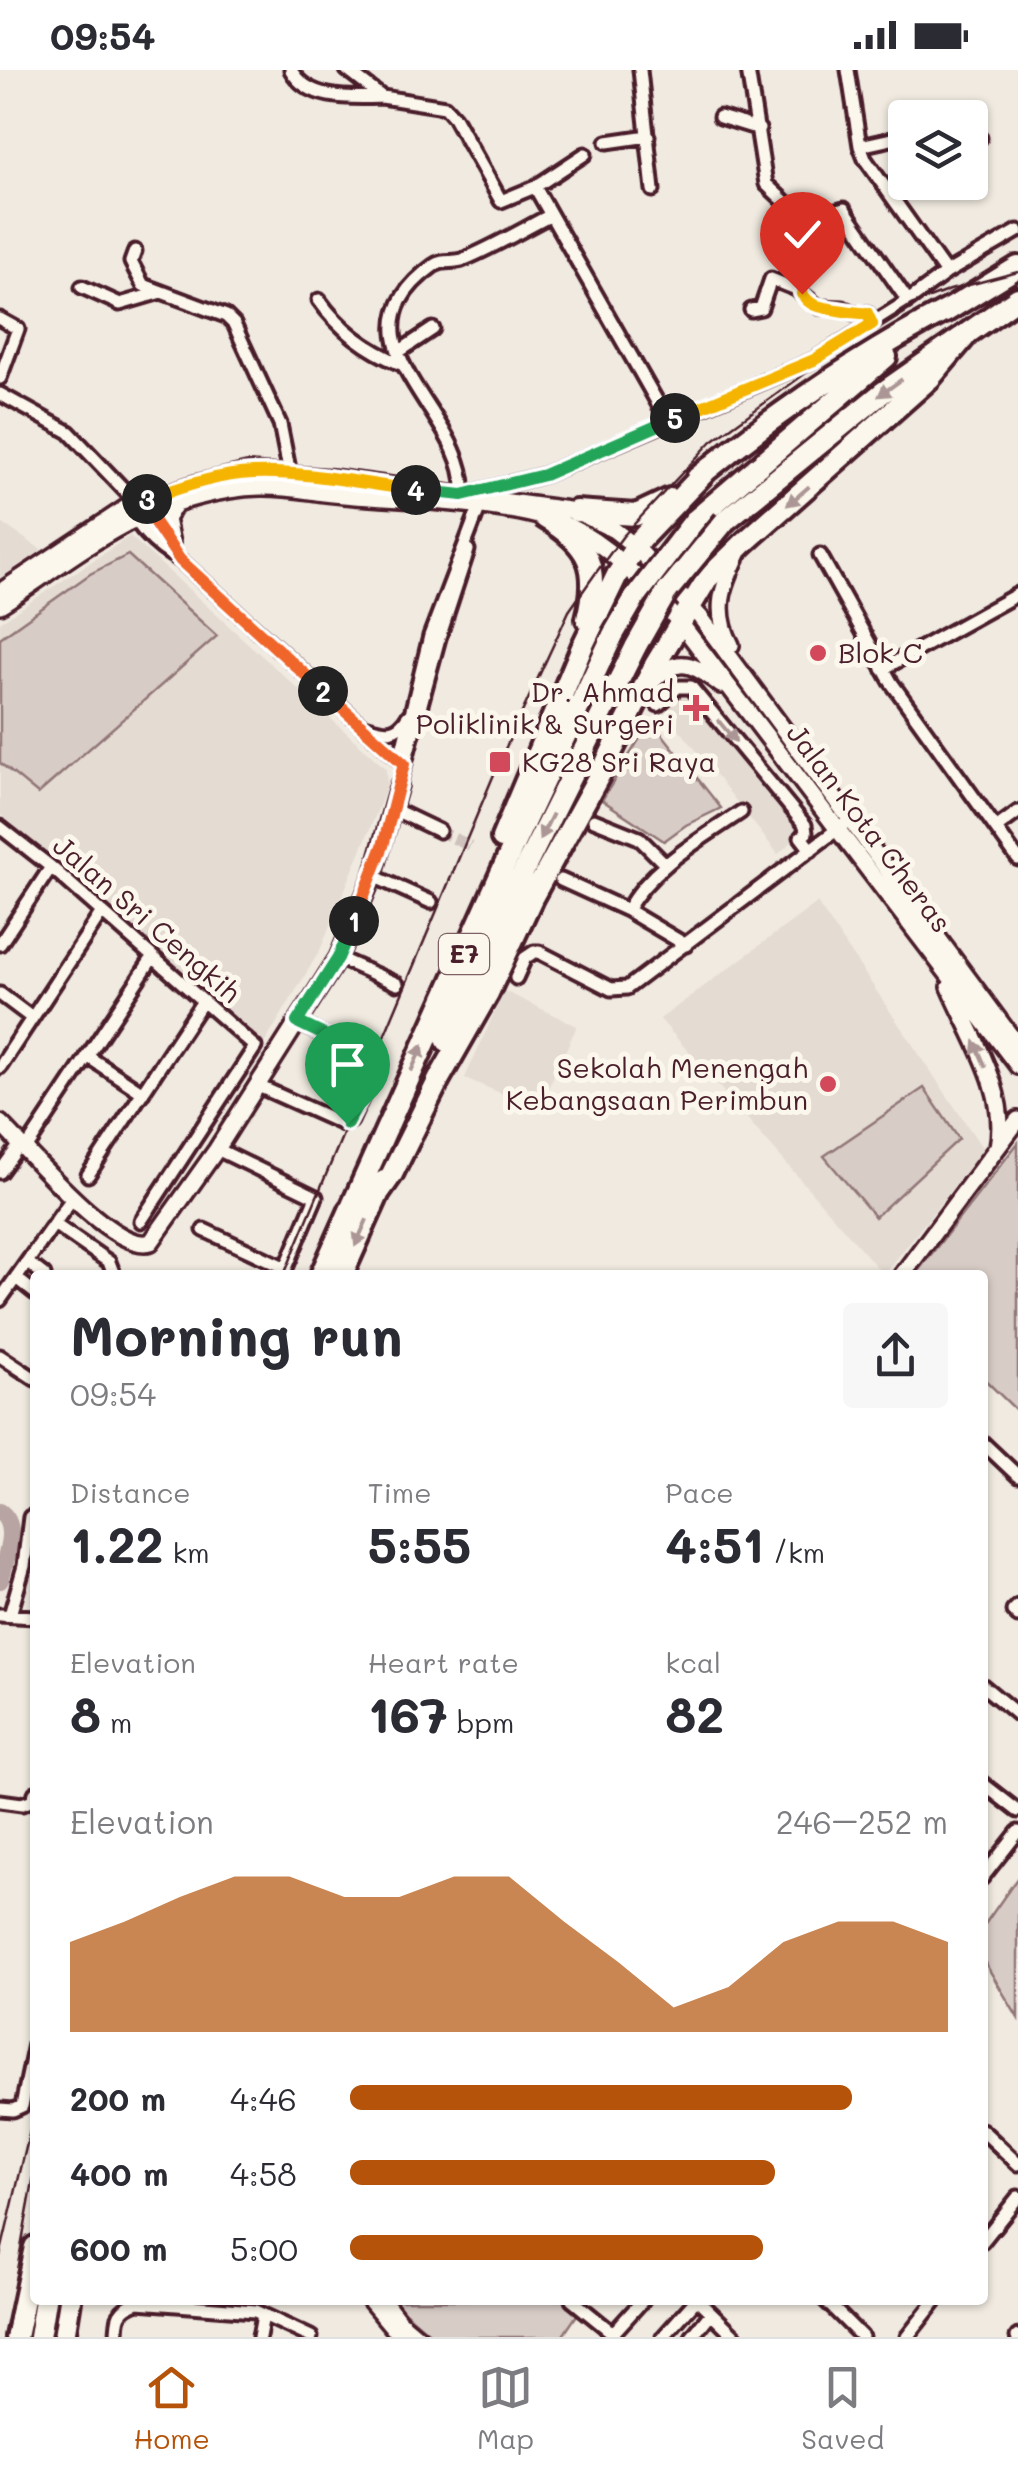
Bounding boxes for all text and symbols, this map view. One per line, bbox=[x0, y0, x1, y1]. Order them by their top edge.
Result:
text: 09:54 bbox=[50, 10, 156, 60]
map controls bbox=[888, 100, 988, 200]
button: layers bbox=[888, 100, 988, 200]
pin bbox=[760, 192, 845, 295]
icon: check bbox=[775, 207, 830, 262]
one-way arrow bbox=[877, 378, 903, 398]
pin: 5 bbox=[650, 393, 700, 443]
text: 5 bbox=[667, 400, 683, 436]
pin: 4 bbox=[391, 465, 441, 515]
text: 4 bbox=[407, 472, 425, 508]
pin: 3 bbox=[122, 474, 172, 524]
text: 3 bbox=[139, 481, 155, 517]
one-way arrow bbox=[786, 485, 811, 507]
place label: Blok C bbox=[838, 634, 923, 670]
marker: Blok C bbox=[807, 642, 829, 664]
pin: 2 bbox=[298, 666, 348, 716]
text: 2 bbox=[315, 673, 331, 709]
place label: Dr. Ahmad Poliklinik & Surgeri bbox=[416, 673, 674, 741]
marker: Dr. Ahmad Poliklinik & Surgeri bbox=[683, 695, 709, 721]
street label: Jalan Kota Cheras bbox=[780, 716, 960, 939]
one-way arrow bbox=[716, 718, 737, 743]
place label: KG28 Sri Raya bbox=[522, 743, 716, 779]
marker: KG28 Sri Raya bbox=[487, 749, 513, 775]
one-way arrow bbox=[538, 813, 555, 842]
street label: Jalan Sri Cengkih bbox=[46, 827, 249, 1010]
pin: 1 bbox=[329, 896, 379, 946]
text: 1 bbox=[348, 903, 360, 939]
road number: E7 bbox=[439, 934, 489, 974]
pin bbox=[305, 1022, 390, 1125]
icon: arrive bbox=[320, 1037, 375, 1092]
one-way arrow bbox=[972, 1039, 988, 1069]
one-way arrow bbox=[409, 1043, 426, 1072]
place label: Sekolah Menengah Kebangsaan Perimbun bbox=[506, 1049, 808, 1117]
marker: Sekolah Menengah Kebangsaan Perimbun bbox=[817, 1073, 839, 1095]
one-way arrow bbox=[353, 1218, 369, 1248]
text: Morning run bbox=[70, 1298, 403, 1370]
button: share bbox=[843, 1303, 948, 1408]
text: 09:54 bbox=[70, 1372, 156, 1414]
text: Distance bbox=[70, 1474, 191, 1510]
text: Time bbox=[368, 1474, 431, 1510]
text: Pace bbox=[665, 1474, 734, 1510]
text: 1.22 bbox=[70, 1510, 163, 1576]
text: 5:55 bbox=[368, 1510, 471, 1576]
text: 4:51 bbox=[665, 1510, 764, 1576]
text: km bbox=[163, 1534, 210, 1570]
text: /km bbox=[764, 1534, 825, 1570]
text: Elevation bbox=[70, 1644, 196, 1680]
text: Heart rate bbox=[368, 1644, 519, 1680]
text: kcal bbox=[665, 1644, 721, 1680]
text: 8 bbox=[70, 1680, 101, 1746]
text: 167 bbox=[368, 1680, 448, 1746]
text: 82 bbox=[665, 1680, 724, 1746]
text: m bbox=[101, 1704, 132, 1740]
text: bpm bbox=[448, 1704, 514, 1740]
text: Elevation bbox=[70, 1800, 214, 1842]
text: 246–252 m bbox=[776, 1800, 948, 1842]
text: 200 m bbox=[70, 2077, 166, 2119]
text: 4:46 bbox=[230, 2077, 297, 2119]
text: 400 m bbox=[70, 2152, 168, 2194]
text: 4:58 bbox=[230, 2152, 297, 2194]
text: 600 m bbox=[70, 2227, 167, 2269]
text: 5:00 bbox=[230, 2227, 298, 2269]
tab: Home bbox=[134, 2360, 210, 2456]
tab: Map bbox=[477, 2360, 534, 2456]
tab: Saved bbox=[801, 2360, 884, 2456]

